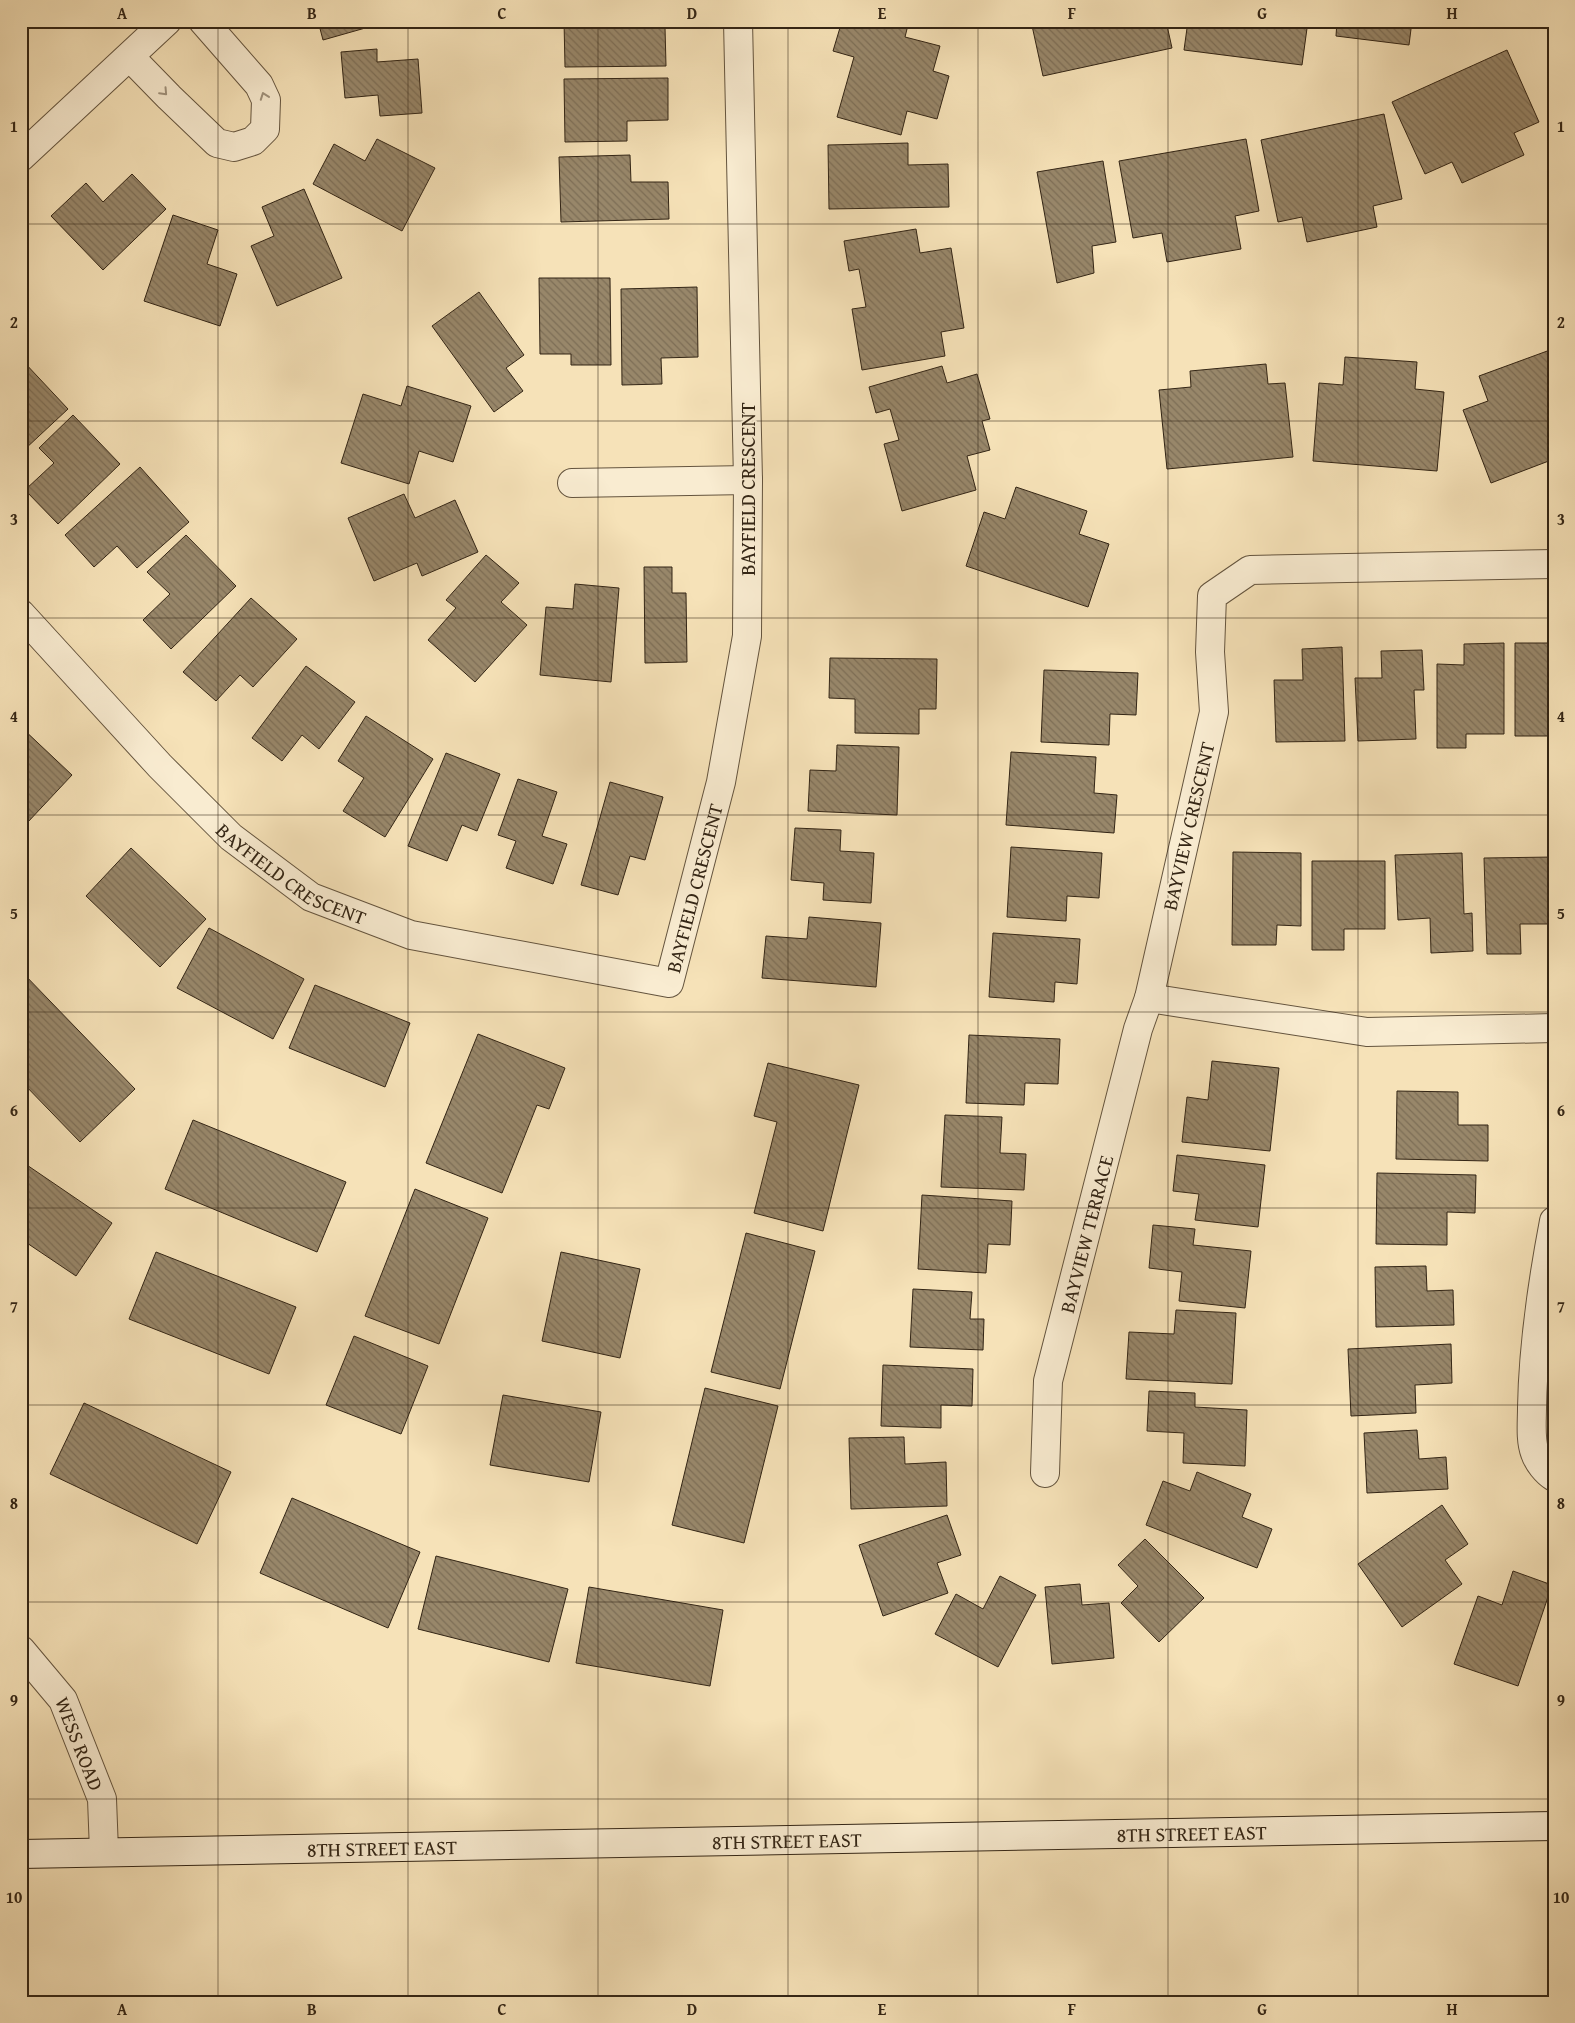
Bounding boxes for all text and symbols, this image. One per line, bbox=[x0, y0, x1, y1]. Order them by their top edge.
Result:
text: A bbox=[117, 1, 128, 25]
text: B bbox=[307, 1, 317, 25]
text: C bbox=[497, 1, 507, 25]
text: D bbox=[687, 1, 697, 25]
text: E bbox=[878, 1, 887, 25]
text: F bbox=[1068, 1, 1076, 25]
text: G bbox=[1257, 1, 1267, 25]
text: H bbox=[1446, 1, 1458, 25]
one-way arrow bbox=[158, 86, 167, 95]
one-way arrow bbox=[260, 92, 270, 101]
text: 1 bbox=[10, 114, 18, 138]
text: 1 bbox=[1557, 114, 1565, 138]
text: 2 bbox=[10, 310, 18, 334]
text: 2 bbox=[1557, 310, 1565, 334]
street label: BAYFIELD CRESCENT bbox=[733, 402, 762, 576]
text: 3 bbox=[10, 507, 18, 531]
text: 3 bbox=[1557, 507, 1565, 531]
text: 4 bbox=[10, 704, 18, 728]
text: 4 bbox=[1557, 704, 1565, 728]
street label: BAYVIEW CRESCENT bbox=[1155, 739, 1221, 913]
street label: BAYFIELD CRESCENT bbox=[658, 800, 729, 976]
street label: BAYFIELD CRESCENT bbox=[210, 816, 371, 931]
text: 5 bbox=[10, 901, 18, 925]
text: 5 bbox=[1557, 901, 1565, 925]
text: 6 bbox=[10, 1098, 18, 1122]
text: 6 bbox=[1557, 1098, 1565, 1122]
street label: BAYVIEW TERRACE bbox=[1052, 1152, 1120, 1316]
text: 7 bbox=[10, 1294, 18, 1318]
text: 7 bbox=[1557, 1294, 1565, 1318]
text: 8 bbox=[10, 1491, 18, 1515]
text: 8 bbox=[1557, 1491, 1565, 1515]
text: 9 bbox=[10, 1688, 18, 1712]
text: 9 bbox=[1557, 1688, 1565, 1712]
street label: WESS ROAD bbox=[49, 1692, 112, 1795]
street label: 8TH STREET EAST bbox=[1116, 1817, 1267, 1848]
street label: 8TH STREET EAST bbox=[712, 1824, 862, 1856]
street label: 8TH STREET EAST bbox=[307, 1832, 457, 1863]
text: 10 bbox=[6, 1885, 22, 1909]
text: 10 bbox=[1553, 1885, 1569, 1909]
text: A bbox=[117, 1997, 128, 2021]
text: B bbox=[307, 1997, 317, 2021]
text: C bbox=[497, 1997, 507, 2021]
text: D bbox=[687, 1997, 697, 2021]
text: E bbox=[878, 1997, 887, 2021]
text: F bbox=[1068, 1997, 1076, 2021]
text: G bbox=[1257, 1997, 1267, 2021]
text: H bbox=[1446, 1997, 1458, 2021]

